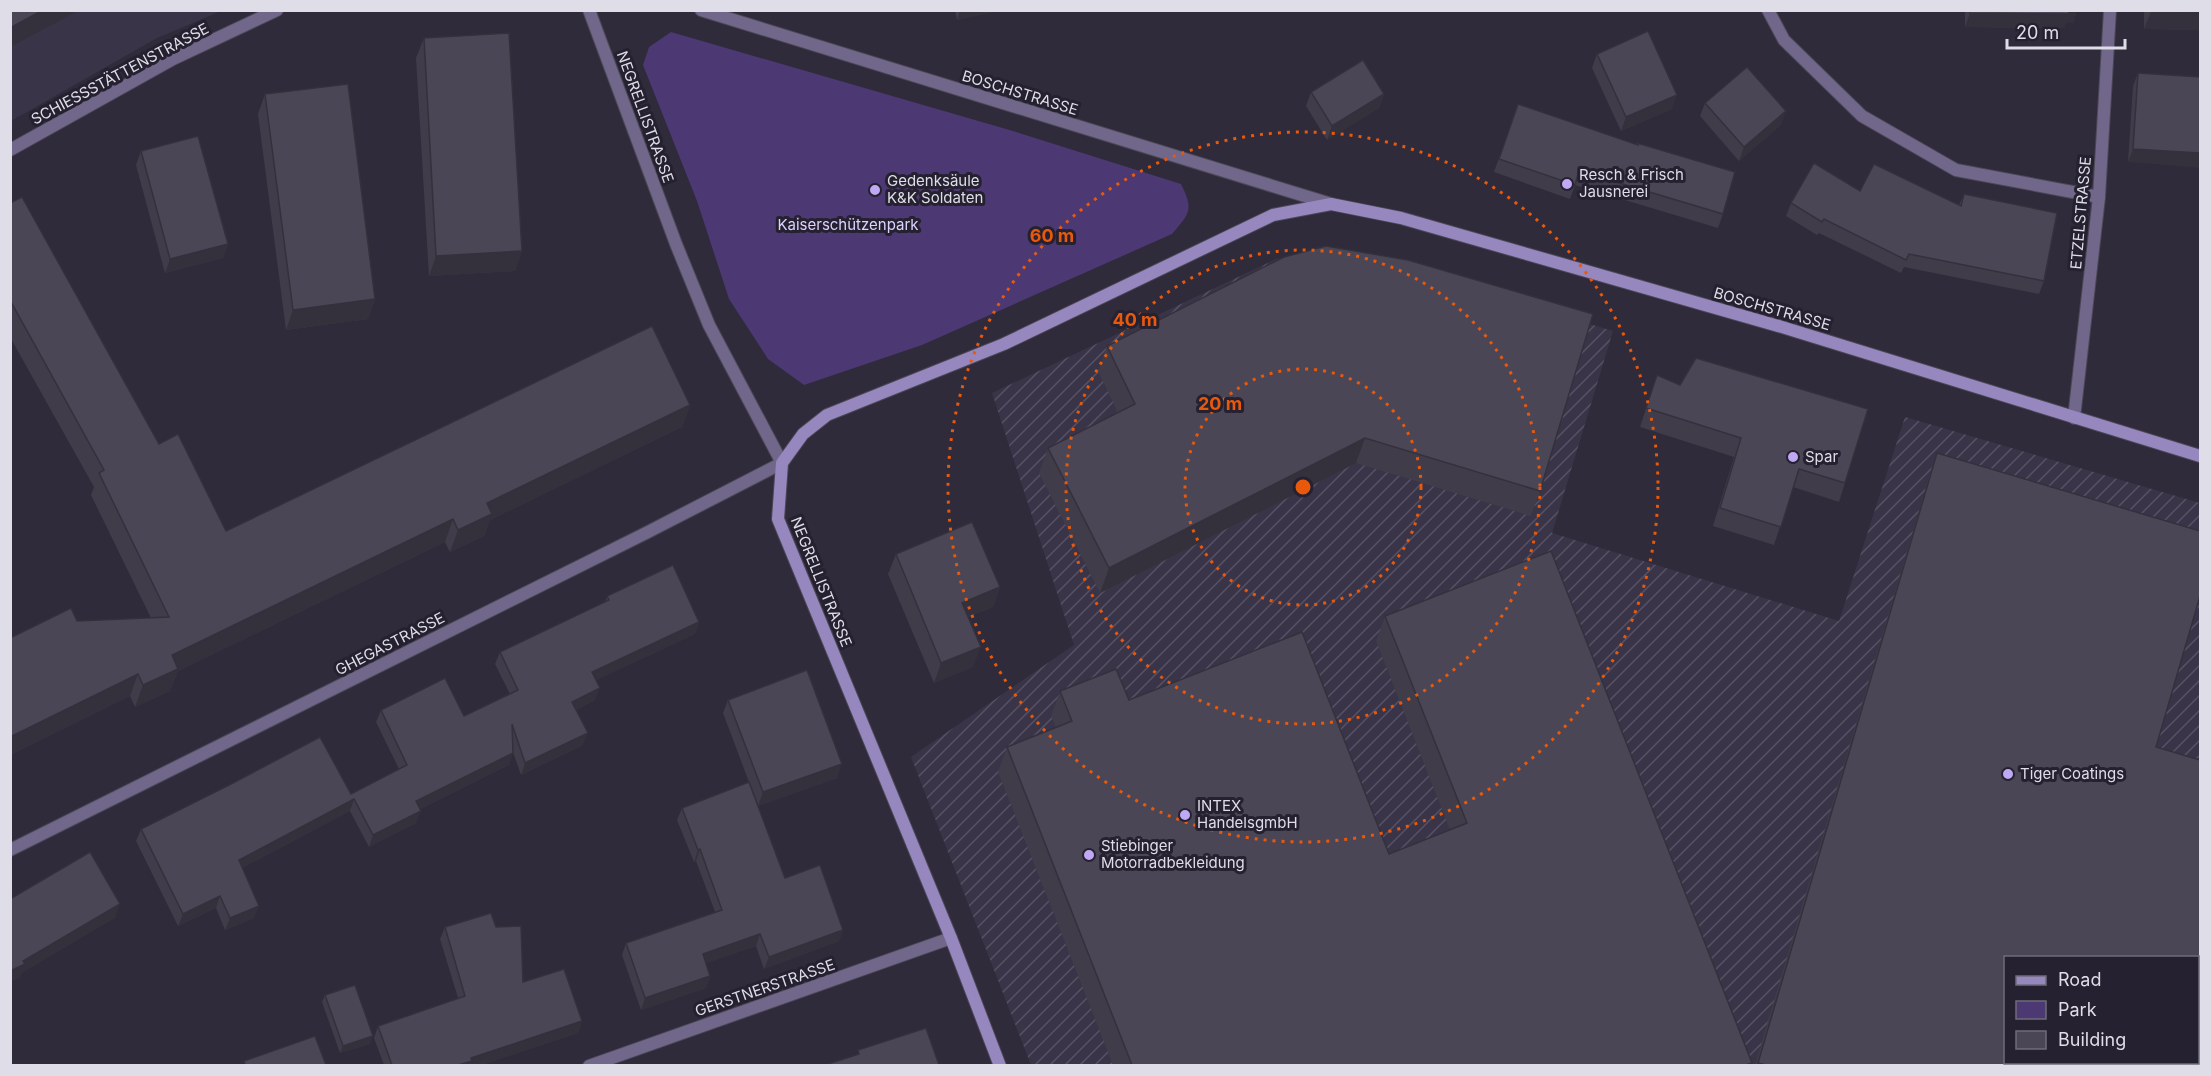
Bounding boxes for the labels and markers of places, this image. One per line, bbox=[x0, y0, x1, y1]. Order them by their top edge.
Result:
place label: Resch & Frisch Jausnerei bbox=[1579, 165, 1684, 201]
place label: Gedenksäule K&K Soldaten bbox=[887, 171, 983, 207]
marker: Resch & Frisch Jausnerei bbox=[1560, 177, 1574, 191]
marker: Gedenksäule K&K Soldaten bbox=[868, 183, 882, 197]
place label: Spar bbox=[1805, 447, 1838, 466]
marker: Spar bbox=[1786, 450, 1800, 464]
centre of rings bbox=[1293, 477, 1313, 497]
place label: Tiger Coatings bbox=[2020, 764, 2124, 783]
marker: Tiger Coatings bbox=[2001, 767, 2015, 781]
place label: INTEX HandelsgmbH bbox=[1197, 796, 1298, 832]
marker: INTEX HandelsgmbH bbox=[1178, 808, 1192, 822]
place label: Stiebinger Motorradbekleidung bbox=[1101, 836, 1245, 872]
marker: Stiebinger Motorradbekleidung bbox=[1082, 848, 1096, 862]

